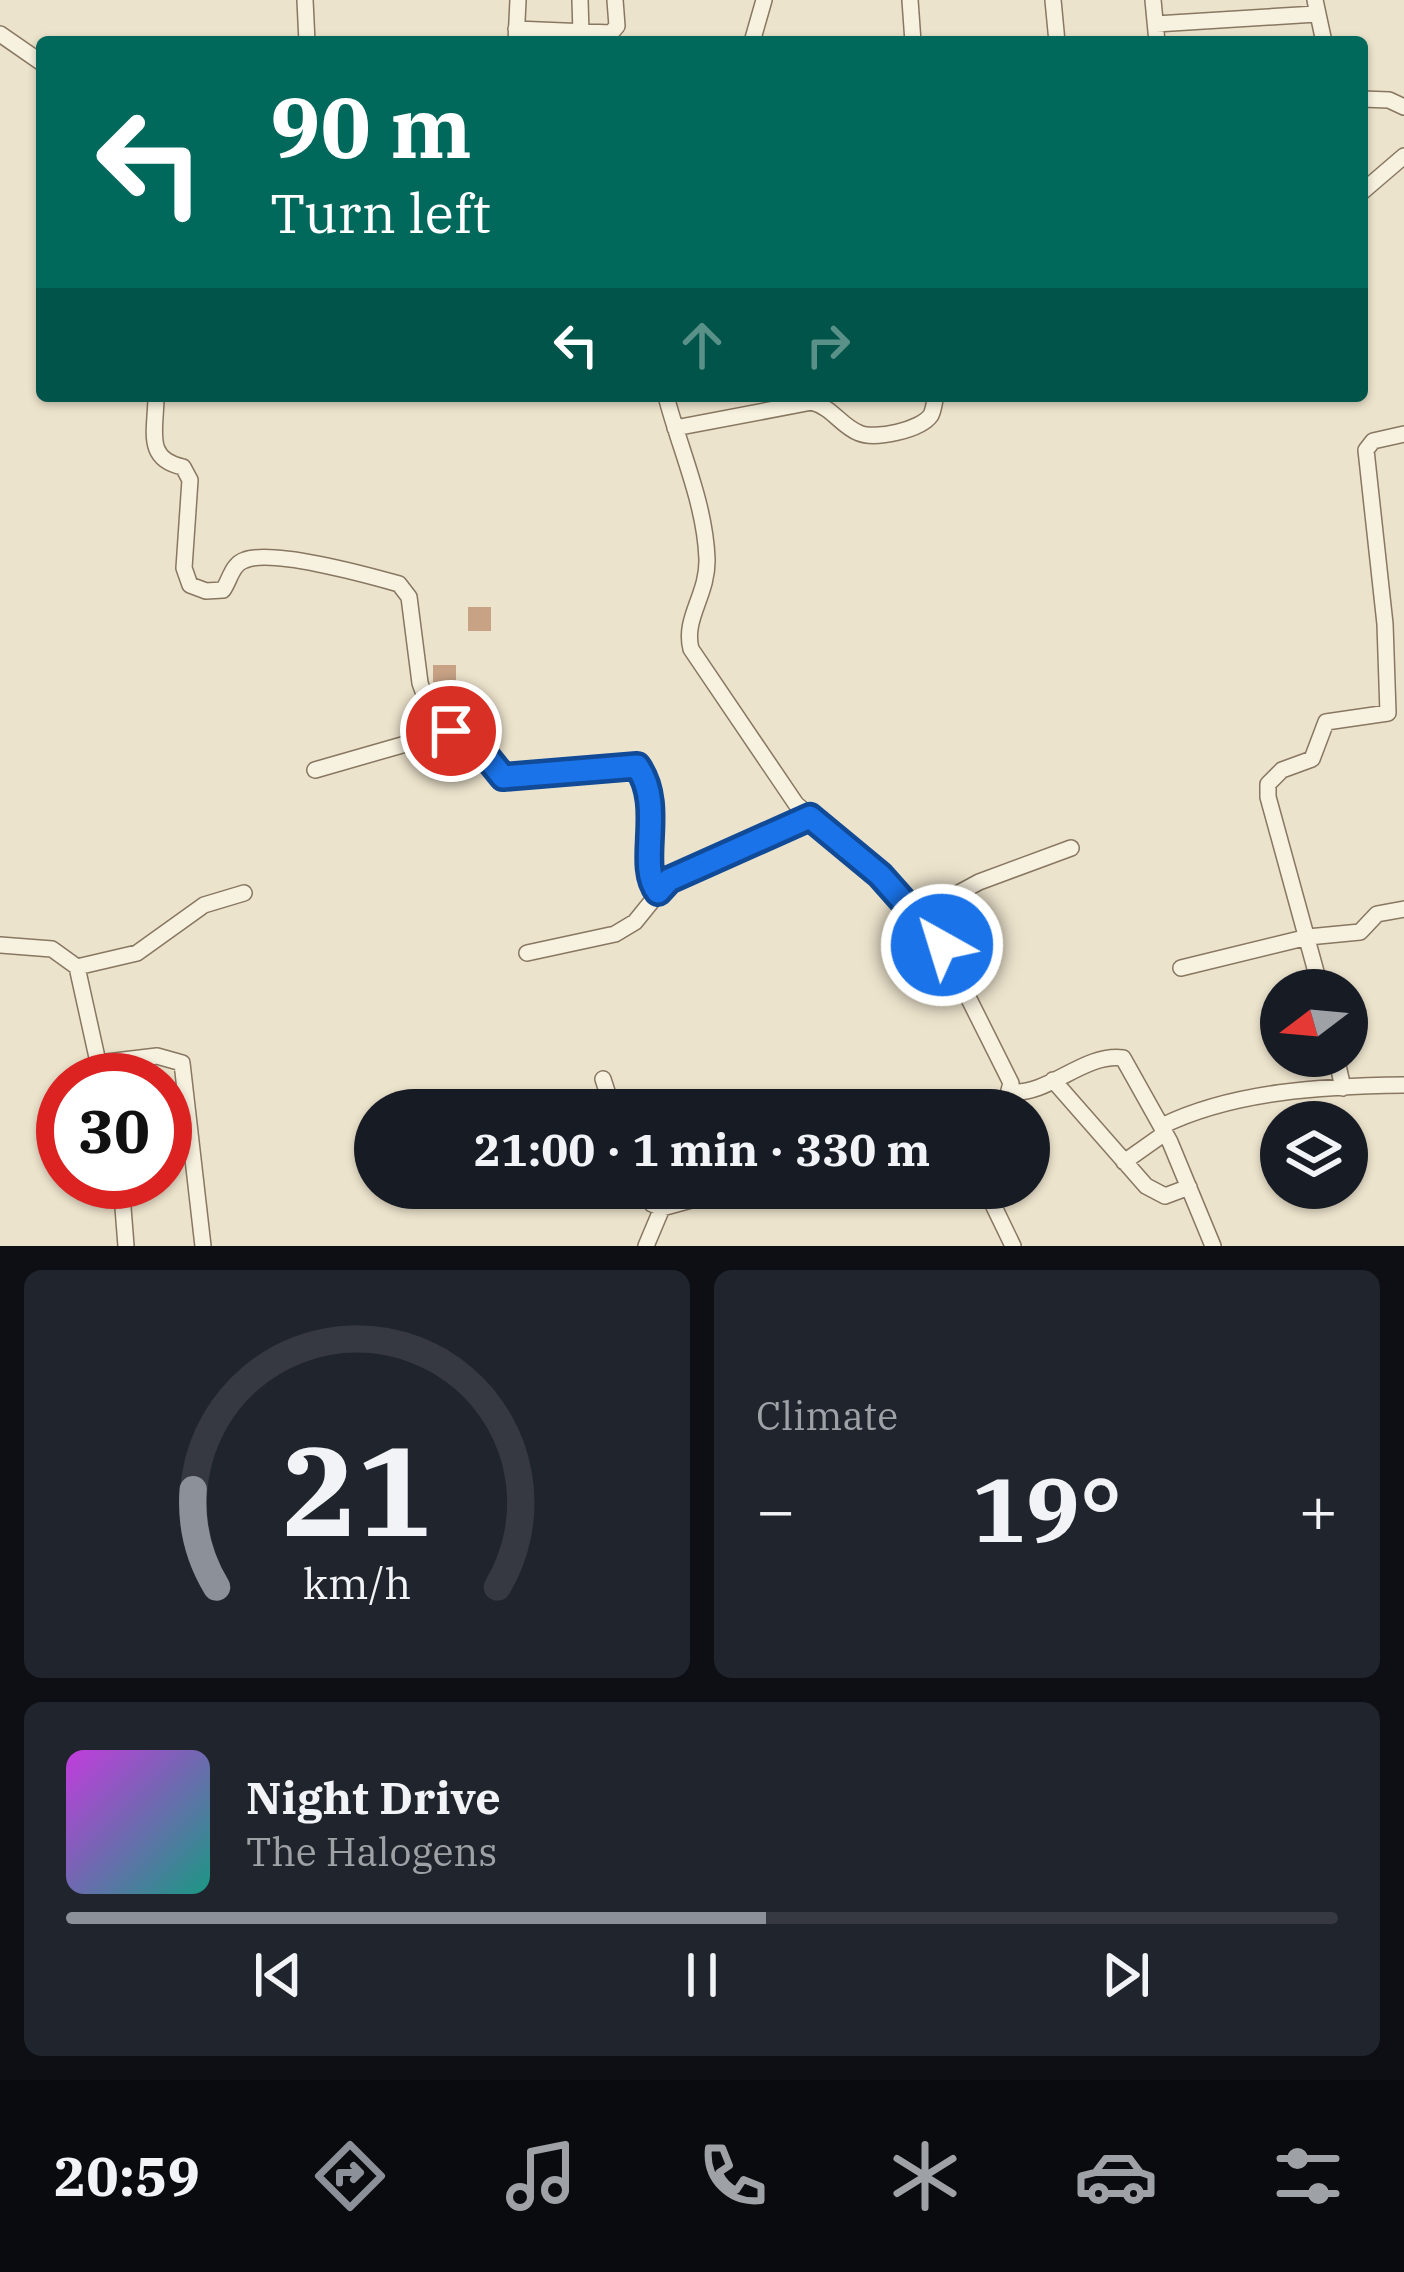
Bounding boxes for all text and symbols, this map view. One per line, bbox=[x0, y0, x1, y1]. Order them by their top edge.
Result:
text: 90 m bbox=[270, 72, 472, 181]
icon: left bbox=[72, 84, 228, 240]
text: Turn left bbox=[270, 178, 491, 248]
icon: left bbox=[543, 312, 609, 378]
icon: ahead bbox=[669, 312, 735, 378]
icon: right bbox=[795, 312, 861, 378]
pin bbox=[400, 680, 502, 782]
icon: arrive bbox=[418, 698, 484, 764]
position arrow bbox=[879, 882, 1005, 1008]
north arrow bbox=[1260, 969, 1368, 1077]
map controls bbox=[1260, 969, 1368, 1209]
speed limit sign: 30 bbox=[36, 1053, 192, 1209]
button: layers bbox=[1260, 1101, 1368, 1209]
text: 21:00 · 1 min · 330 m bbox=[474, 1120, 930, 1178]
text: Climate bbox=[756, 1390, 898, 1441]
text: 21 bbox=[282, 1408, 432, 1570]
text: 19° bbox=[972, 1450, 1122, 1567]
text: − bbox=[756, 1466, 796, 1552]
text: + bbox=[1298, 1466, 1338, 1552]
text: km/h bbox=[303, 1555, 411, 1611]
text: Night Drive bbox=[246, 1768, 501, 1826]
text: The Halogens bbox=[246, 1826, 497, 1877]
icon: previous bbox=[245, 1942, 311, 2008]
icon: pause bbox=[669, 1942, 735, 2008]
icon: next bbox=[1093, 1942, 1159, 2008]
icon: directions bbox=[308, 2134, 392, 2218]
icon: music bbox=[499, 2134, 583, 2218]
icon: phone bbox=[691, 2134, 775, 2218]
icon: climate bbox=[883, 2134, 967, 2218]
icon: car bbox=[1074, 2134, 1158, 2218]
icon: filters bbox=[1266, 2134, 1350, 2218]
text: 20:59 bbox=[54, 2141, 200, 2211]

